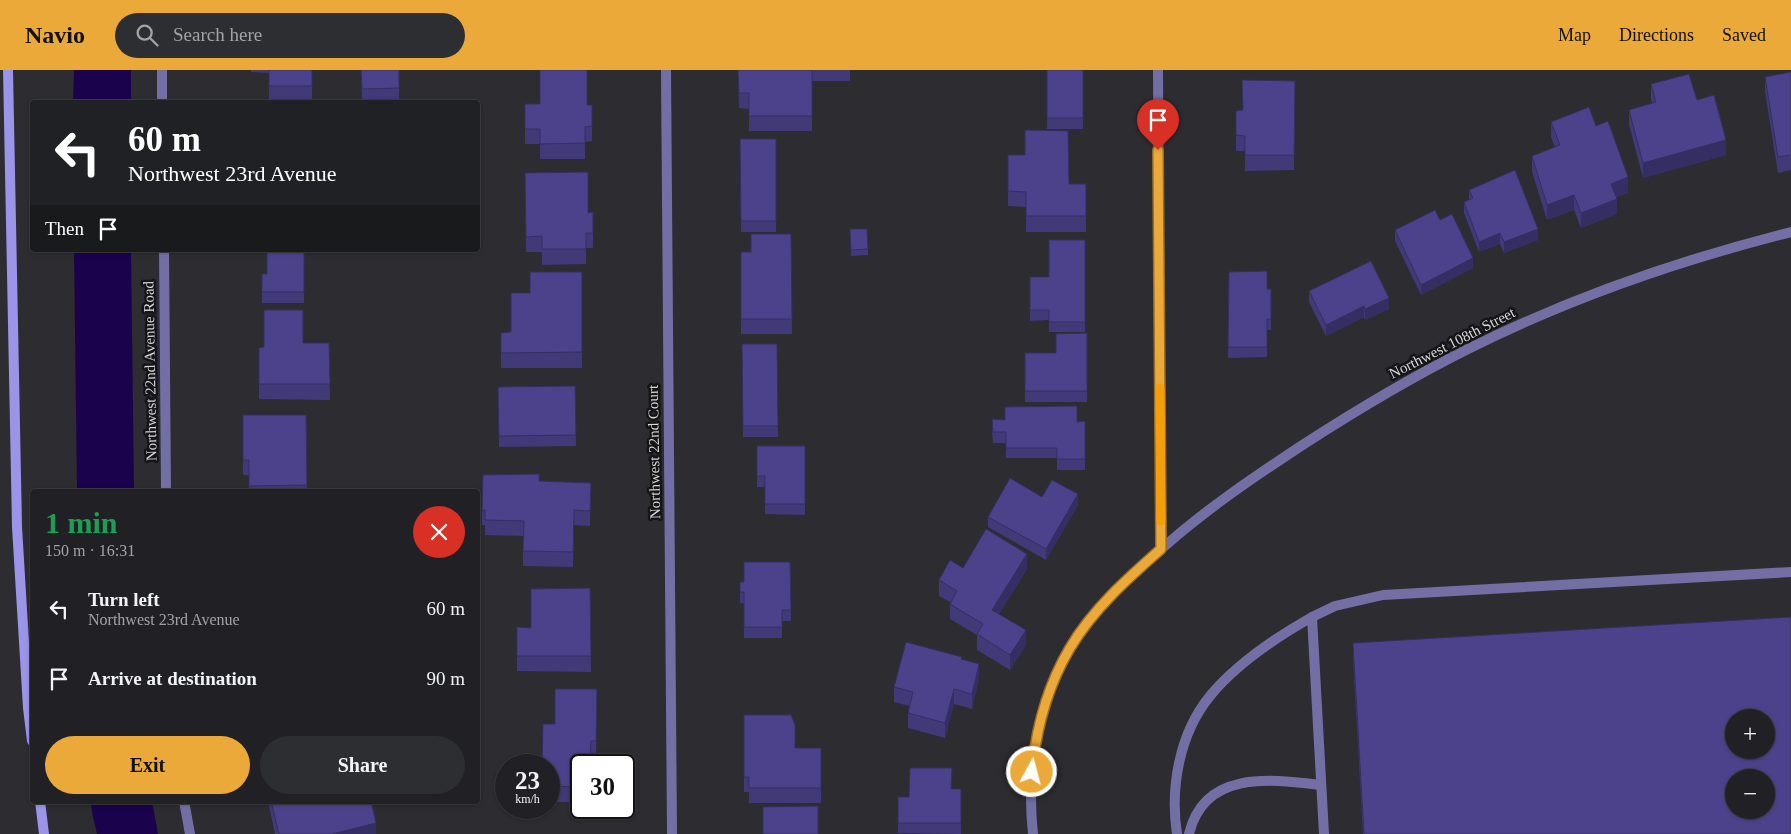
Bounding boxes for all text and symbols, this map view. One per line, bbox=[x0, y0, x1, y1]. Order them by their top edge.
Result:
search box bbox=[115, 13, 465, 58]
icon: search bbox=[133, 21, 161, 49]
text: Navio bbox=[25, 22, 85, 48]
text: Search here bbox=[173, 24, 262, 45]
text: Map bbox=[1558, 25, 1591, 45]
text: Directions bbox=[1619, 25, 1694, 45]
text: Saved bbox=[1722, 25, 1766, 45]
pin bbox=[1137, 99, 1179, 150]
icon: arrive bbox=[1144, 106, 1172, 134]
icon: left bbox=[45, 120, 110, 185]
text: 60 m bbox=[128, 120, 201, 159]
text: Northwest 23rd Avenue bbox=[128, 161, 337, 186]
icon: arrive bbox=[94, 215, 122, 243]
text: Then bbox=[45, 218, 84, 239]
street label: Northwest 22nd Avenue Road bbox=[140, 280, 160, 461]
street label: Northwest 108th Street bbox=[1386, 304, 1518, 382]
street label: Northwest 22nd Court bbox=[645, 384, 663, 519]
text: 1 min bbox=[45, 506, 118, 539]
button: close bbox=[413, 506, 465, 558]
text: 150 m · 16:31 bbox=[45, 542, 135, 559]
text: Turn left bbox=[88, 589, 160, 610]
icon: left bbox=[45, 595, 73, 623]
text: 60 m bbox=[426, 598, 465, 619]
text: Northwest 23rd Avenue bbox=[88, 611, 240, 628]
icon: arrive bbox=[45, 665, 73, 693]
text: Arrive at destination bbox=[88, 668, 257, 689]
text: 90 m bbox=[426, 668, 465, 689]
map controls bbox=[1725, 709, 1775, 819]
button: + bbox=[1725, 709, 1775, 759]
button: Exit bbox=[45, 736, 250, 794]
button: Share bbox=[260, 736, 465, 794]
position arrow bbox=[1005, 745, 1057, 797]
speed limit sign: 30 bbox=[570, 754, 635, 819]
text: 23 bbox=[515, 767, 540, 794]
button: − bbox=[1725, 769, 1775, 819]
text: km/h bbox=[515, 792, 540, 806]

